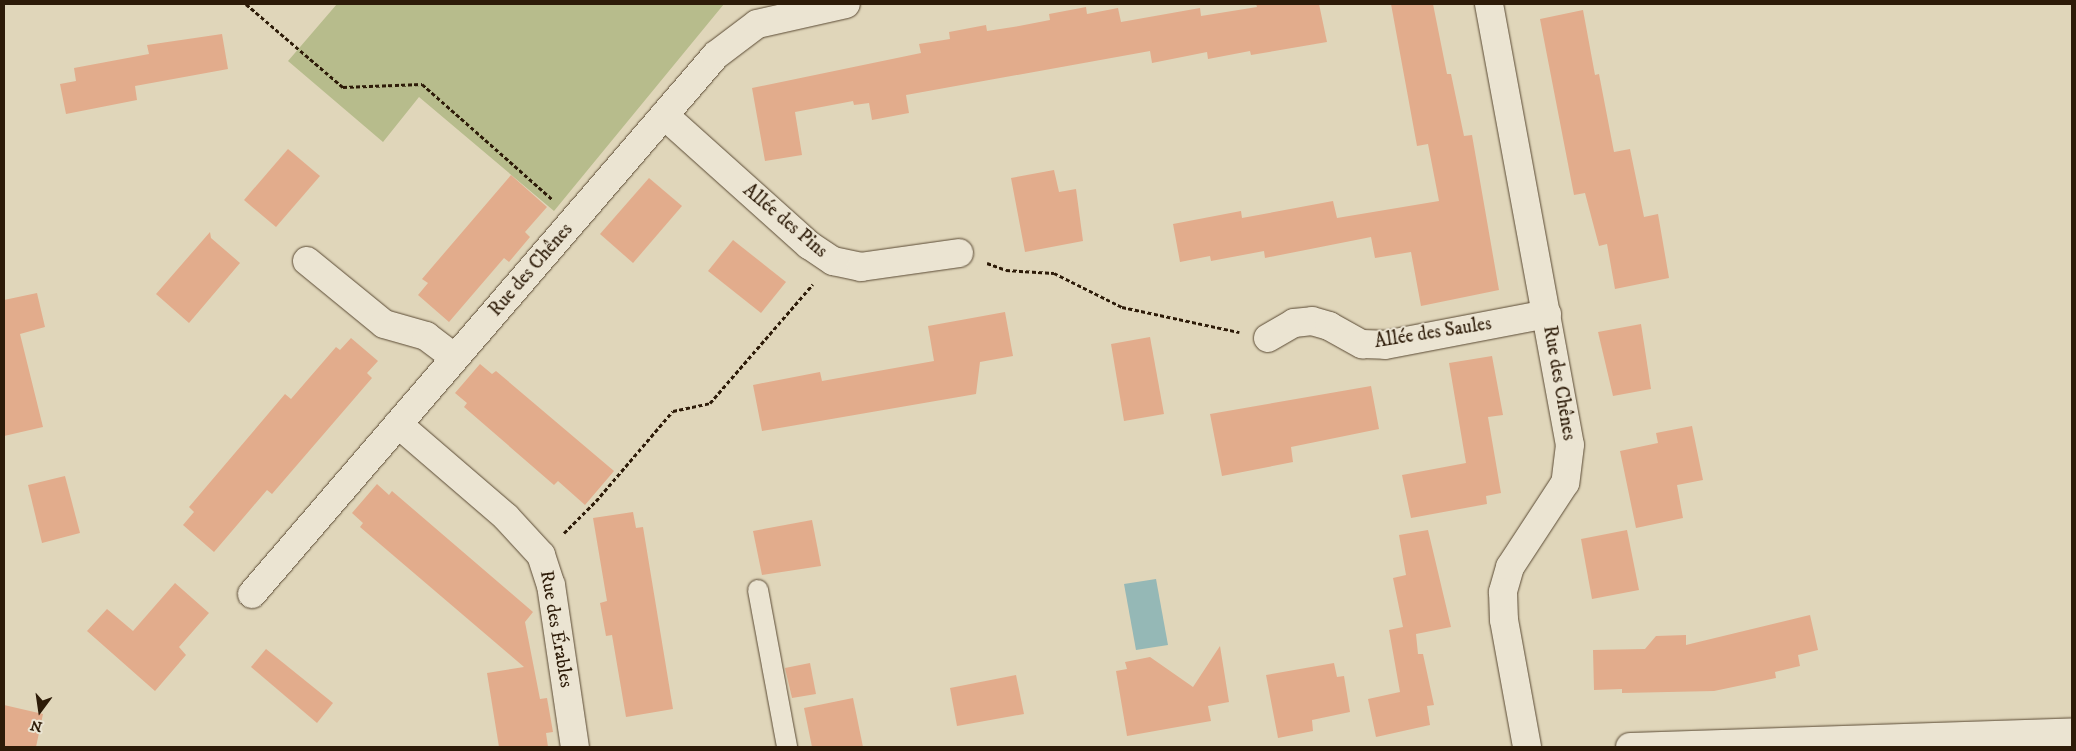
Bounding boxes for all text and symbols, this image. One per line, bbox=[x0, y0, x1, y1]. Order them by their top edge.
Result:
street label: Allée des Pins bbox=[738, 179, 832, 263]
street label: Rue des Chênes bbox=[484, 219, 578, 321]
street label: Allée des Saules bbox=[1373, 313, 1493, 353]
street label: Rue des Chênes bbox=[1538, 324, 1580, 442]
street label: Rue des Érables bbox=[534, 569, 578, 689]
north arrow bbox=[15, 686, 65, 736]
text: N bbox=[29, 715, 44, 736]

